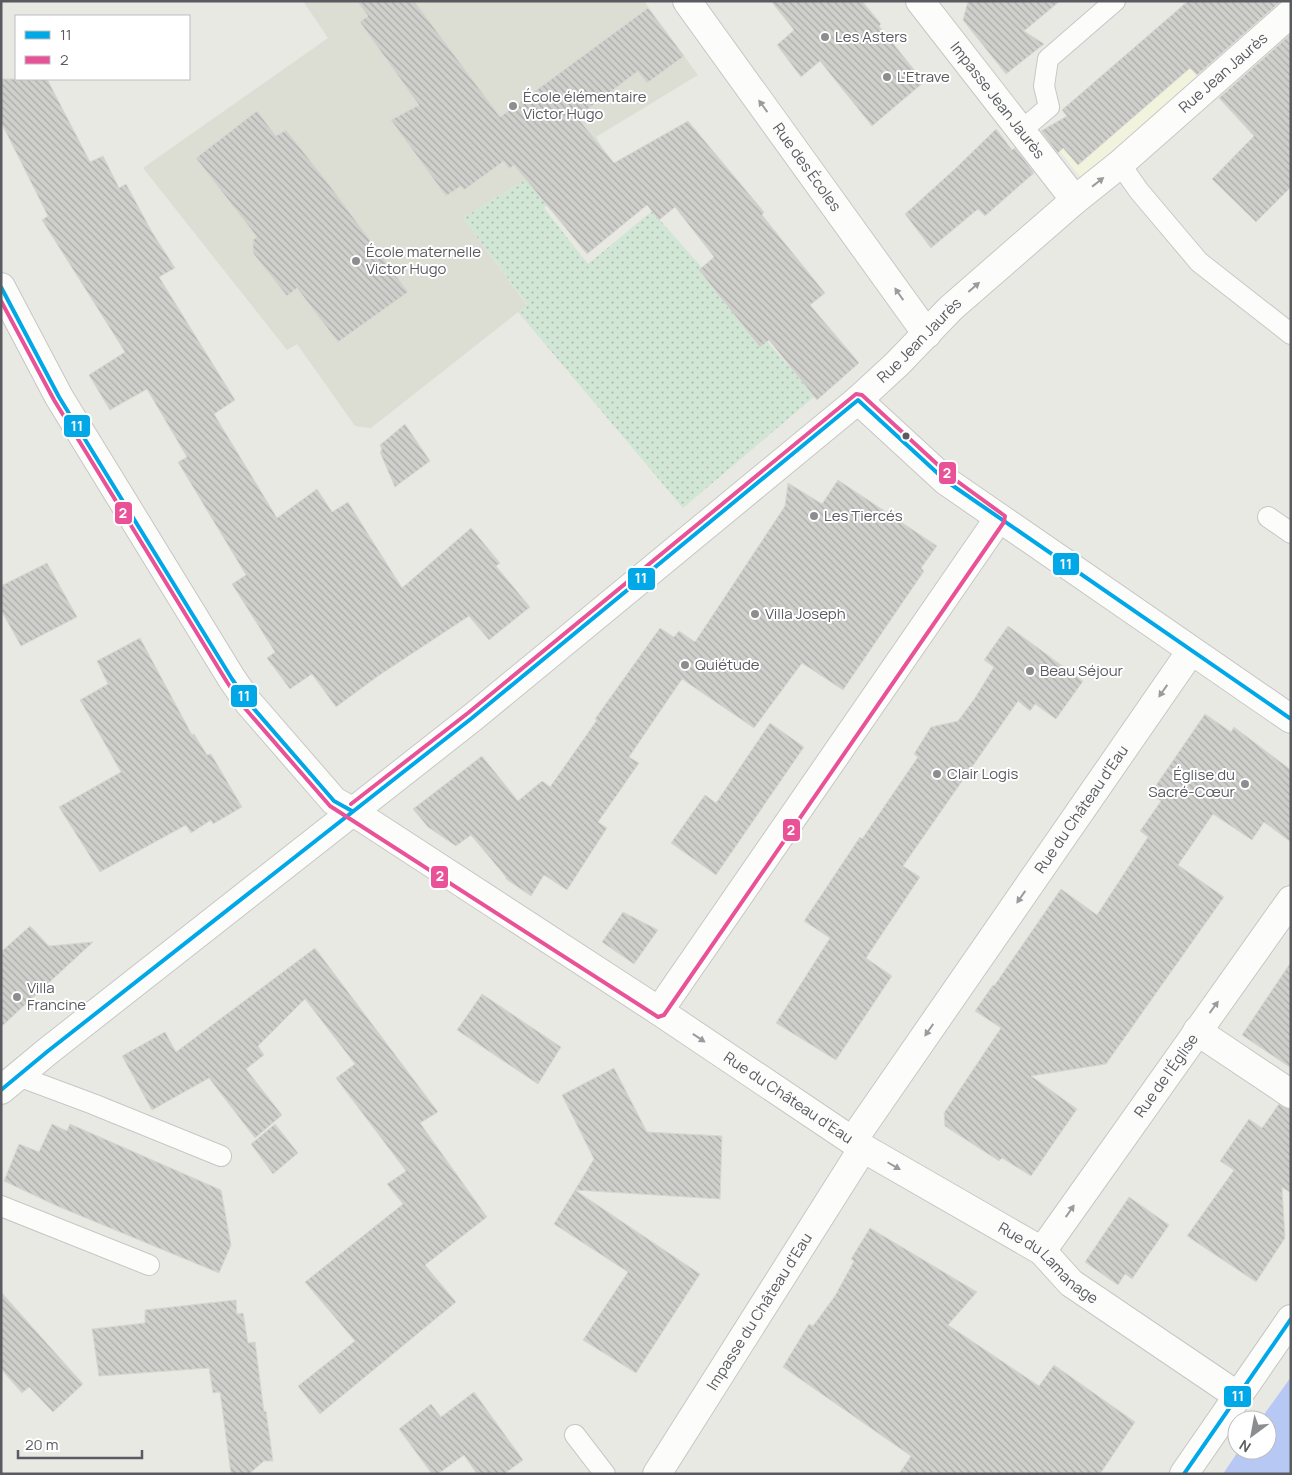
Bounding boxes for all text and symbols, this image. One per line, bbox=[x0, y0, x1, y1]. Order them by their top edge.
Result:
legend bbox=[15, 15, 190, 80]
text: 11 bbox=[60, 24, 72, 45]
place label: Les Asters bbox=[835, 26, 907, 47]
street label: Rue Jean Jaurès bbox=[1174, 27, 1272, 117]
marker: Les Asters bbox=[819, 31, 831, 43]
street label: Impasse Jean Jaurès bbox=[946, 37, 1050, 163]
text: 2 bbox=[60, 49, 69, 70]
place label: L'Etrave bbox=[897, 66, 950, 87]
marker: L'Etrave bbox=[881, 71, 893, 83]
place label: École élémentaire Victor Hugo bbox=[523, 86, 647, 124]
one-way arrow bbox=[758, 99, 768, 113]
marker: École élémentaire Victor Hugo bbox=[507, 100, 519, 112]
street label: Rue des Écoles bbox=[768, 119, 846, 216]
one-way arrow bbox=[1091, 177, 1105, 187]
place label: École maternelle Victor Hugo bbox=[366, 241, 481, 279]
marker: École maternelle Victor Hugo bbox=[350, 255, 362, 267]
one-way arrow bbox=[968, 282, 981, 293]
one-way arrow bbox=[894, 287, 904, 301]
street label: Rue Jean Jaurès bbox=[872, 292, 966, 387]
line badge: 11 bbox=[63, 414, 91, 438]
text: 11 bbox=[71, 416, 83, 435]
unlabelled marker bbox=[901, 431, 911, 441]
line badge: 2 bbox=[938, 461, 957, 485]
text: 2 bbox=[943, 463, 951, 482]
line badge: 2 bbox=[114, 501, 133, 525]
text: 2 bbox=[119, 503, 127, 522]
place label: Les Tiercés bbox=[824, 505, 903, 526]
marker: Les Tiercés bbox=[808, 510, 820, 522]
line badge: 11 bbox=[1052, 552, 1080, 576]
text: 11 bbox=[1060, 554, 1072, 573]
line badge: 11 bbox=[627, 567, 656, 591]
text: 11 bbox=[635, 568, 647, 587]
place label: Villa Joseph bbox=[765, 603, 846, 624]
marker: Villa Joseph bbox=[749, 608, 761, 620]
place label: Quiétude bbox=[695, 654, 760, 675]
marker: Quiétude bbox=[679, 659, 691, 671]
place label: Beau Séjour bbox=[1040, 660, 1124, 681]
marker: Beau Séjour bbox=[1024, 665, 1036, 677]
line badge: 11 bbox=[230, 684, 258, 708]
one-way arrow bbox=[1158, 684, 1168, 698]
text: 11 bbox=[238, 686, 250, 705]
street label: Rue du Château d'Eau bbox=[1029, 741, 1133, 877]
place label: Clair Logis bbox=[947, 763, 1018, 784]
place label: Église du Sacré-Cœur bbox=[1148, 764, 1236, 802]
marker: Clair Logis bbox=[931, 768, 943, 780]
marker: Église du Sacré-Cœur bbox=[1239, 778, 1251, 790]
line badge: 2 bbox=[782, 818, 801, 842]
text: 2 bbox=[787, 820, 795, 839]
line badge: 2 bbox=[430, 865, 449, 889]
text: 2 bbox=[436, 866, 444, 885]
one-way arrow bbox=[1016, 890, 1026, 903]
place label: Villa Francine bbox=[27, 977, 86, 1015]
marker: Villa Francine bbox=[11, 991, 23, 1003]
one-way arrow bbox=[1209, 1001, 1220, 1014]
one-way arrow bbox=[924, 1024, 934, 1037]
street label: Rue de l'Église bbox=[1129, 1029, 1203, 1121]
one-way arrow bbox=[693, 1033, 706, 1043]
street label: Rue du Château d'Eau bbox=[720, 1046, 857, 1148]
one-way arrow bbox=[888, 1161, 901, 1170]
one-way arrow bbox=[1065, 1204, 1075, 1218]
street label: Rue du Lamanage bbox=[994, 1217, 1103, 1309]
street label: Impasse du Château d'Eau bbox=[702, 1229, 817, 1394]
line badge: 11 bbox=[1223, 1385, 1252, 1408]
text: 11 bbox=[1232, 1386, 1244, 1405]
north arrow bbox=[1227, 1410, 1277, 1460]
scale bar bbox=[18, 1428, 141, 1460]
text: 20 m bbox=[25, 1434, 58, 1455]
text: N bbox=[1236, 1436, 1254, 1457]

